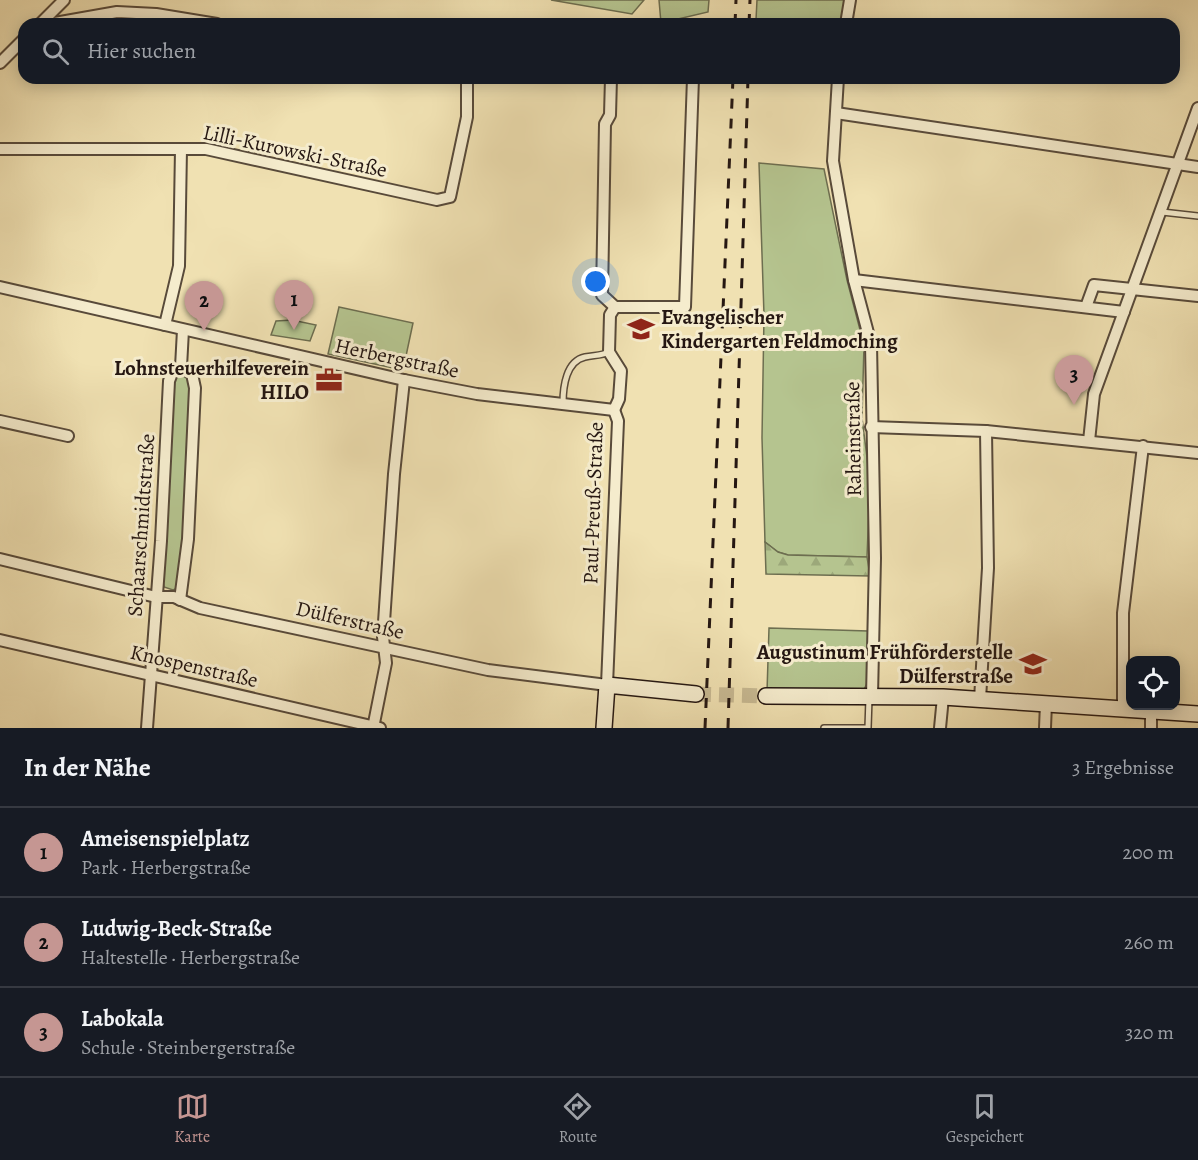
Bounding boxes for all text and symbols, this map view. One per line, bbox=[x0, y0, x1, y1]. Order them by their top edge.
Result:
search box bbox=[18, 18, 1180, 84]
icon: search bbox=[39, 35, 72, 68]
text: Hier suchen bbox=[87, 36, 196, 66]
street label: Lilli-Kurowski-Straße bbox=[201, 118, 389, 184]
your location bbox=[581, 267, 610, 296]
pin: 1 bbox=[274, 280, 314, 330]
pin: 2 bbox=[184, 282, 224, 331]
place label: Evangelischer Kindergarten Feldmoching bbox=[661, 303, 898, 355]
school or university icon: Evangelischer Kindergarten Feldmoching bbox=[626, 314, 656, 344]
street label: Herbergstraße bbox=[332, 331, 462, 385]
place label: Lohnsteuerhilfeverein HILO bbox=[114, 354, 309, 406]
pin: 3 bbox=[1054, 356, 1094, 405]
office icon: Lohnsteuerhilfeverein HILO bbox=[314, 365, 344, 395]
street label: Raheinstraße bbox=[838, 381, 868, 497]
street label: Paul-Preuß-Straße bbox=[576, 421, 610, 585]
street label: Schaarschmidtstraße bbox=[121, 433, 161, 617]
street label: Dülferstraße bbox=[293, 594, 407, 646]
street label: Knospenstraße bbox=[127, 638, 261, 694]
place label: Augustinum Frühförderstelle Dülferstraße bbox=[756, 638, 1013, 690]
school or university icon: Augustinum Frühförderstelle Dülferstraße bbox=[1018, 649, 1048, 679]
map controls bbox=[1126, 656, 1180, 710]
button: locate bbox=[1126, 656, 1180, 710]
text: In der Nähe bbox=[24, 750, 151, 785]
text: 3 Ergebnisse bbox=[1072, 754, 1174, 781]
text: Ameisenspielplatz bbox=[81, 824, 250, 854]
text: 1 bbox=[40, 839, 47, 866]
text: 200 m bbox=[1123, 839, 1174, 866]
text: Park · Herbergstraße bbox=[81, 854, 251, 881]
text: Ludwig-Beck-Straße bbox=[81, 914, 272, 944]
text: 2 bbox=[39, 929, 48, 956]
text: 260 m bbox=[1124, 929, 1174, 956]
text: Haltestelle · Herbergstraße bbox=[81, 944, 300, 971]
text: Labokala bbox=[81, 1004, 164, 1034]
text: 3 bbox=[39, 1019, 48, 1046]
text: 320 m bbox=[1125, 1019, 1174, 1046]
text: Schule · Steinbergerstraße bbox=[81, 1034, 295, 1061]
tab: Karte bbox=[174, 1090, 210, 1148]
tab: Route bbox=[559, 1090, 597, 1148]
tab: Gespeichert bbox=[946, 1090, 1024, 1148]

